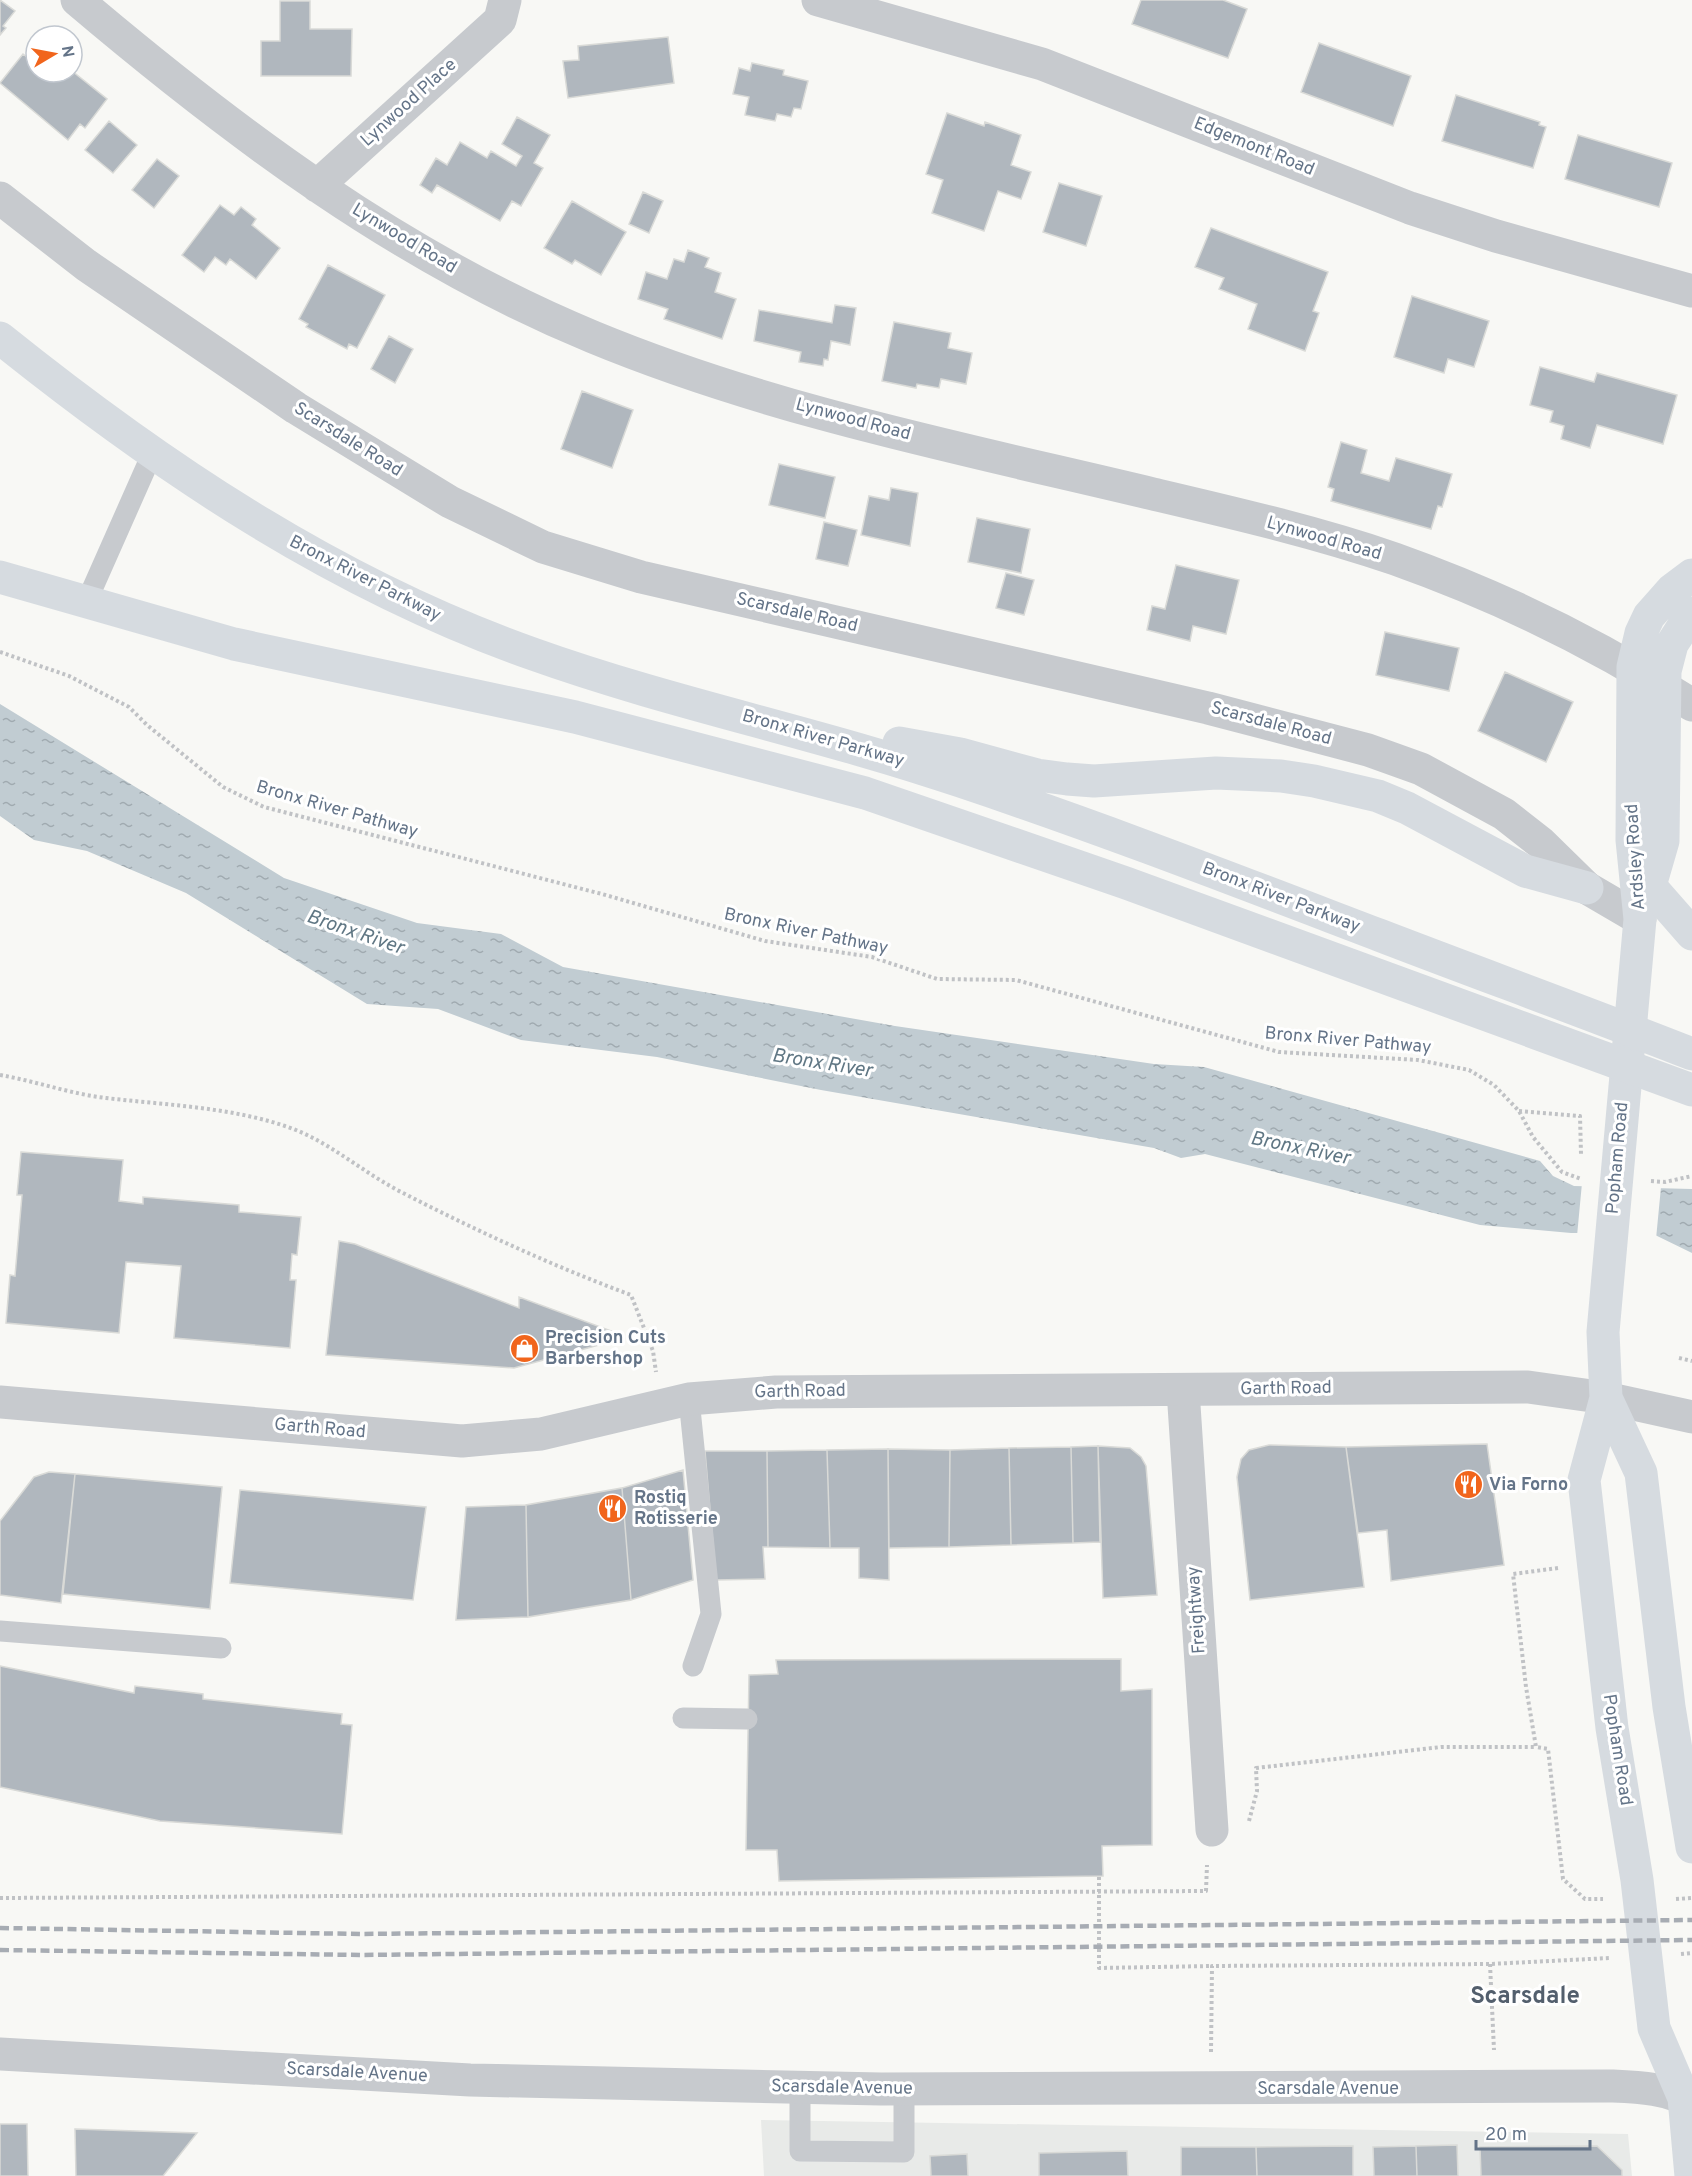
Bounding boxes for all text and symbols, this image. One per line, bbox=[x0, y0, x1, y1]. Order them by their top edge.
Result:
north arrow bbox=[24, 24, 84, 84]
text: N bbox=[56, 44, 78, 59]
street label: Lynwood Place bbox=[356, 54, 462, 152]
street label: Edgemont Road bbox=[1190, 112, 1318, 182]
street label: Lynwood Road bbox=[347, 199, 461, 279]
street label: Lynwood Road bbox=[793, 394, 913, 446]
street label: Scarsdale Road bbox=[289, 397, 407, 483]
street label: Lynwood Road bbox=[1264, 512, 1384, 566]
street label: Bronx River Parkway bbox=[285, 531, 445, 627]
street label: Scarsdale Road bbox=[734, 588, 860, 638]
street label: Scarsdale Road bbox=[1208, 697, 1334, 751]
street label: Bronx River Parkway bbox=[739, 705, 907, 773]
street label: Bronx River Pathway bbox=[253, 776, 421, 844]
street label: Ardsley Road bbox=[1621, 803, 1651, 911]
street label: Bronx River Parkway bbox=[1199, 857, 1363, 939]
street label: Bronx River Pathway bbox=[722, 903, 890, 961]
water label: Bronx River bbox=[303, 904, 408, 962]
street label: Bronx River Pathway bbox=[1264, 1022, 1432, 1060]
water label: Bronx River bbox=[770, 1043, 875, 1085]
street label: Popham Road bbox=[1602, 1101, 1634, 1215]
water label: Bronx River bbox=[1248, 1126, 1353, 1173]
place label: Precision Cuts Barbershop bbox=[545, 1327, 666, 1371]
shop icon: Precision Cuts Barbershop bbox=[508, 1332, 540, 1364]
street label: Garth Road bbox=[1240, 1377, 1332, 1401]
street label: Garth Road bbox=[754, 1380, 846, 1404]
street label: Garth Road bbox=[273, 1414, 367, 1444]
restaurant icon: Via Forno bbox=[1452, 1469, 1484, 1501]
place label: Via Forno bbox=[1489, 1474, 1568, 1497]
place label: Rostiq Rotisserie bbox=[634, 1487, 718, 1531]
restaurant icon: Rostiq Rotisserie bbox=[597, 1492, 629, 1524]
street label: Freightway bbox=[1182, 1565, 1212, 1655]
street label: Popham Road bbox=[1597, 1693, 1637, 1807]
district label: Scarsdale bbox=[1470, 1982, 1580, 2012]
street label: Scarsdale Avenue bbox=[286, 2058, 428, 2088]
street label: Scarsdale Avenue bbox=[771, 2075, 913, 2101]
street label: Scarsdale Avenue bbox=[1257, 2078, 1399, 2101]
scale bar bbox=[1476, 2113, 1590, 2151]
text: 20 m bbox=[1485, 2124, 1527, 2147]

